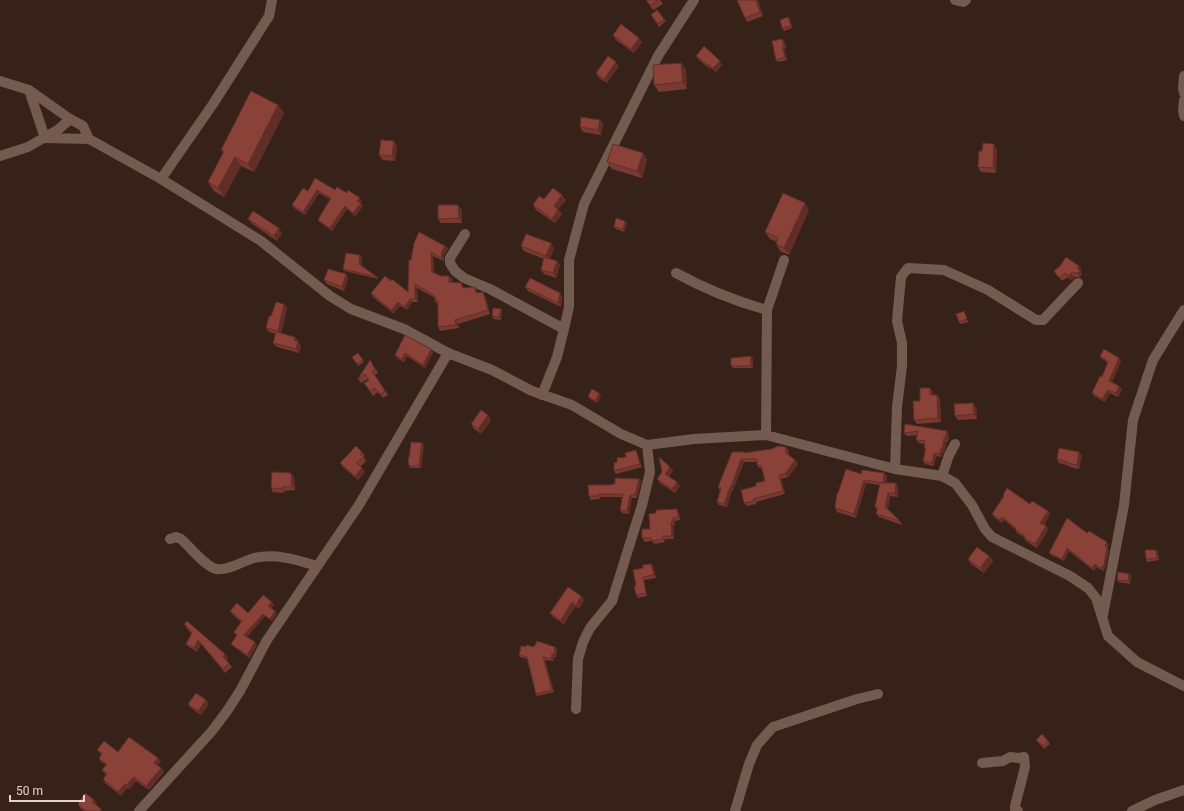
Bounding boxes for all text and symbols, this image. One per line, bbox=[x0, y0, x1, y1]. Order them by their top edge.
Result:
scale bar bbox=[10, 777, 84, 803]
text: 50 m bbox=[16, 784, 43, 798]

